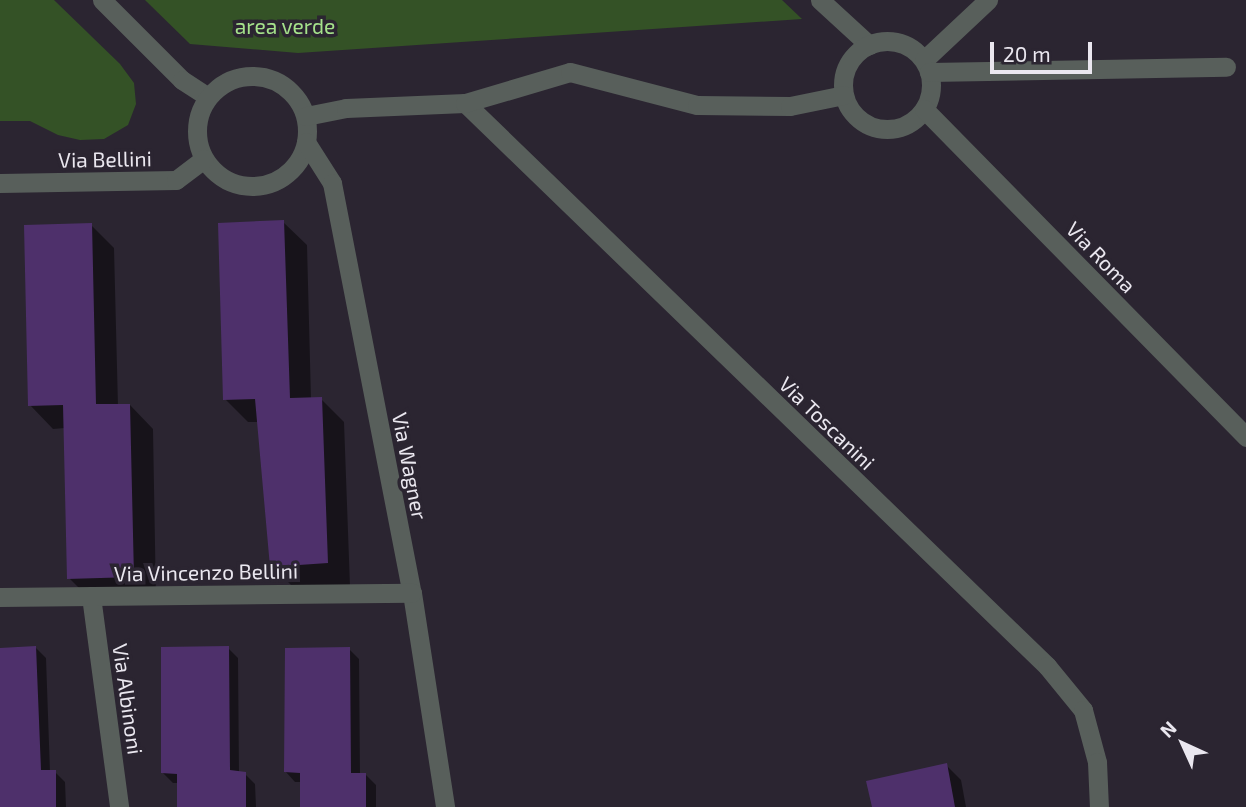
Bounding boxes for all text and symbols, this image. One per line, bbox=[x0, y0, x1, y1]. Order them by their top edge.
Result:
park label: area verde bbox=[235, 13, 335, 39]
scale bar bbox=[994, 28, 1096, 72]
text: 20 m bbox=[1003, 41, 1051, 66]
street label: Via Bellini bbox=[58, 146, 152, 172]
street label: Via Roma bbox=[1061, 216, 1141, 298]
street label: Via Toscanini bbox=[774, 371, 880, 475]
street label: Via Wagner bbox=[387, 410, 433, 522]
street label: Via Vincenzo Bellini bbox=[113, 558, 299, 586]
street label: Via Albinoni bbox=[108, 642, 148, 756]
north arrow bbox=[1148, 709, 1218, 779]
text: N bbox=[1155, 716, 1181, 742]

